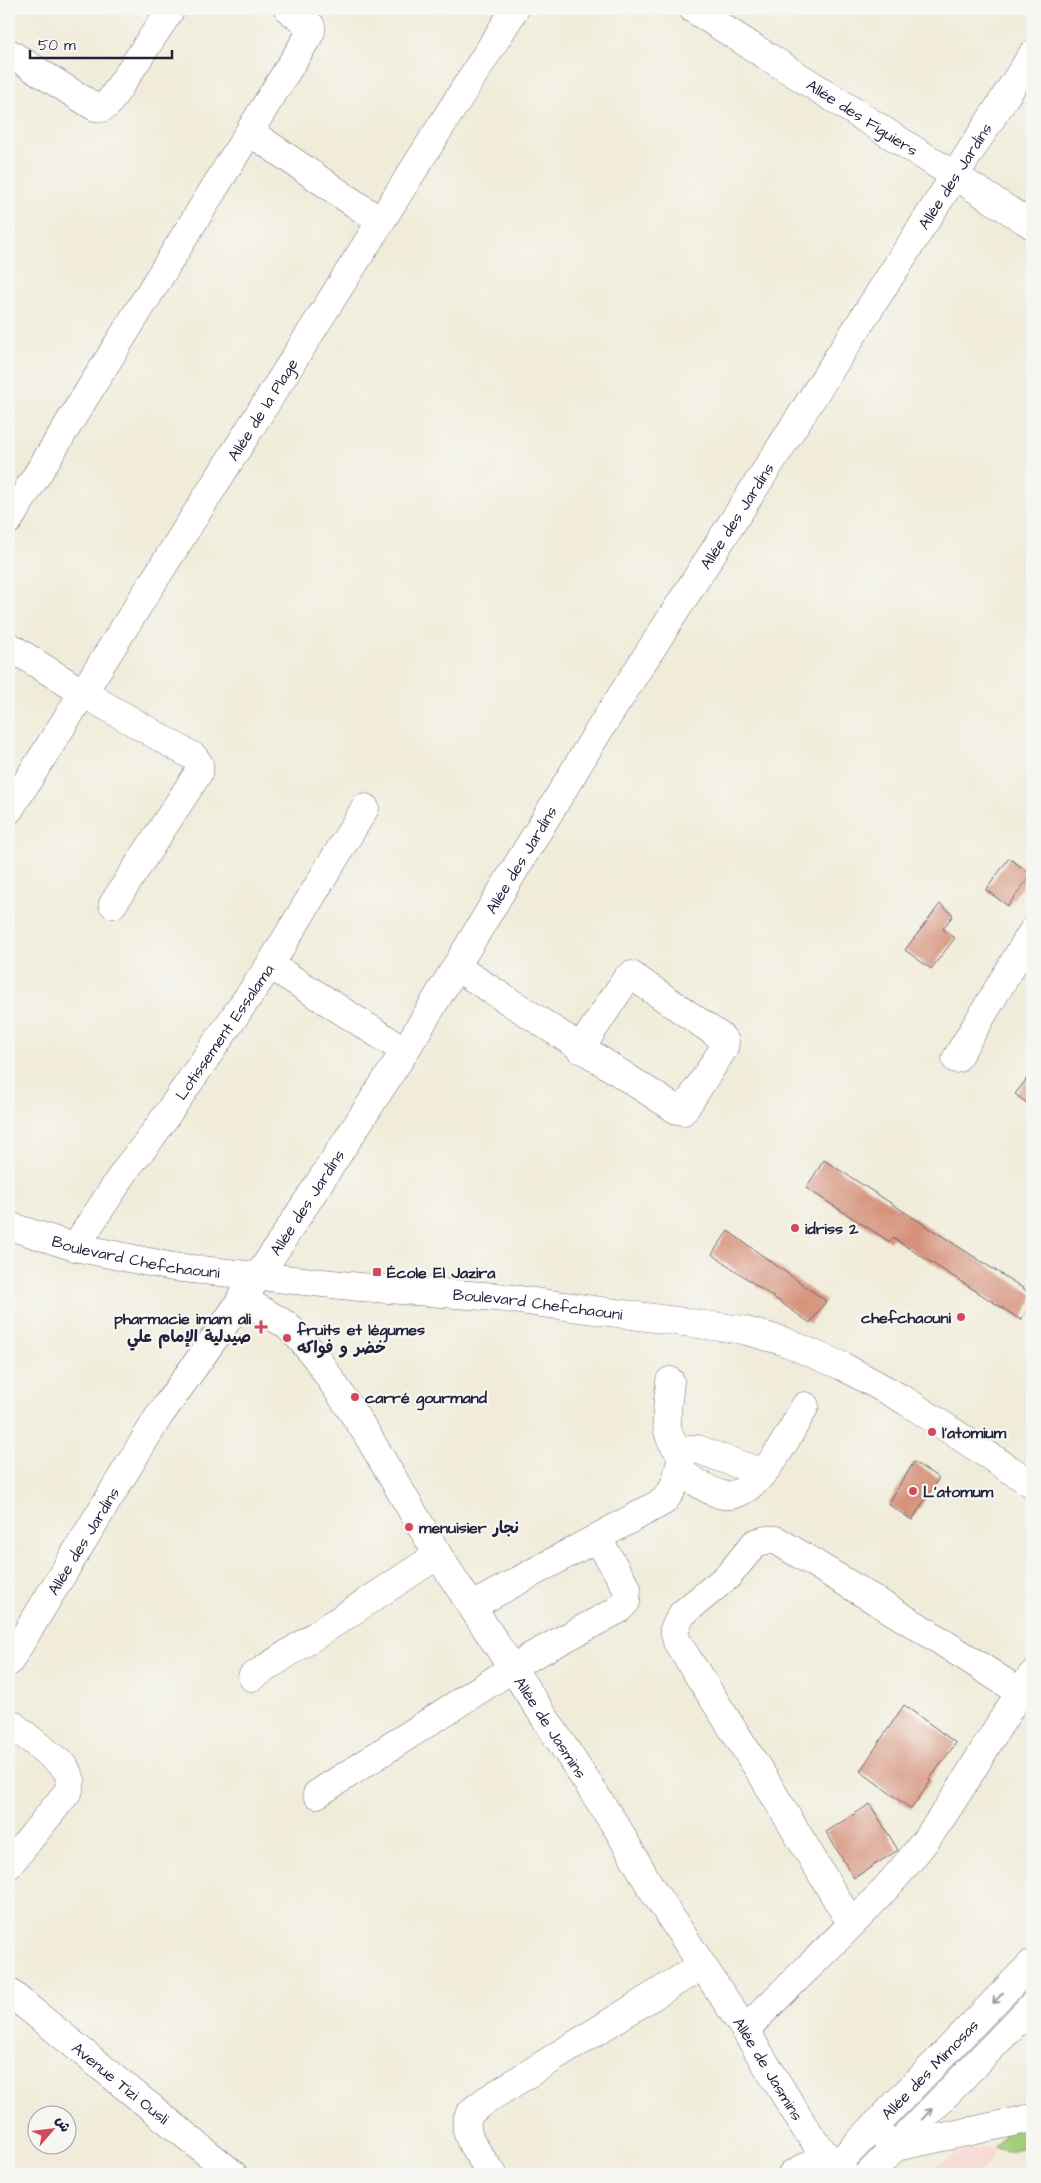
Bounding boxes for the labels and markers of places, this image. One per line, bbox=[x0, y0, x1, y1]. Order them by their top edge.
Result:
place label: idriss 2 bbox=[805, 1218, 859, 1240]
marker: idriss 2 bbox=[789, 1222, 801, 1234]
place label: École El Jazira bbox=[387, 1262, 496, 1284]
marker: École El Jazira bbox=[371, 1266, 383, 1278]
place label: chefchaouni bbox=[861, 1307, 952, 1329]
place label: pharmacie imam ali صيدلية الإمام علي bbox=[114, 1308, 252, 1351]
marker: chefchaouni bbox=[955, 1311, 967, 1323]
place label: fruits et légumes خضر و فواكه bbox=[296, 1319, 425, 1359]
marker: pharmacie imam ali صيدلية الإمام علي bbox=[255, 1321, 267, 1333]
marker: fruits et légumes خضر و فواكه bbox=[281, 1332, 293, 1344]
place label: carré gourmand bbox=[365, 1387, 488, 1411]
marker: carré gourmand bbox=[349, 1391, 361, 1403]
place label: l'atomium bbox=[942, 1422, 1007, 1444]
marker: l'atomium bbox=[926, 1426, 938, 1438]
place label: L'atomum bbox=[923, 1481, 994, 1503]
marker: L'atomum bbox=[907, 1485, 919, 1497]
place label: menuisier نجار bbox=[419, 1517, 519, 1539]
marker: menuisier نجار bbox=[403, 1521, 415, 1533]

